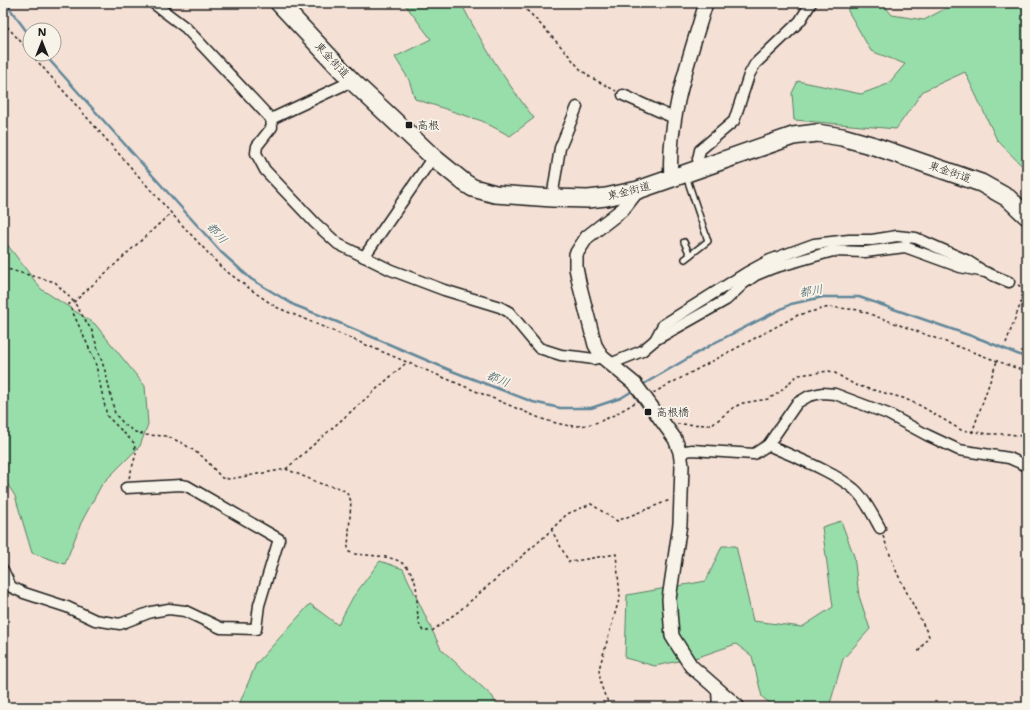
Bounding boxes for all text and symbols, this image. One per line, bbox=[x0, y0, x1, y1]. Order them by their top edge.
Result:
north arrow bbox=[22, 22, 62, 62]
text: N bbox=[38, 25, 47, 40]
street label: 東金街道 bbox=[312, 39, 352, 81]
place label: 高根 bbox=[417, 118, 440, 133]
marker: 高根 bbox=[404, 120, 414, 130]
street label: 東金街道 bbox=[927, 158, 973, 186]
street label: 東金街道 bbox=[606, 178, 652, 204]
water label: 都川 bbox=[203, 219, 231, 247]
water label: 都川 bbox=[798, 281, 824, 301]
water label: 都川 bbox=[484, 367, 512, 391]
place label: 高根橋 bbox=[656, 405, 689, 420]
marker: 高根橋 bbox=[643, 407, 653, 417]

